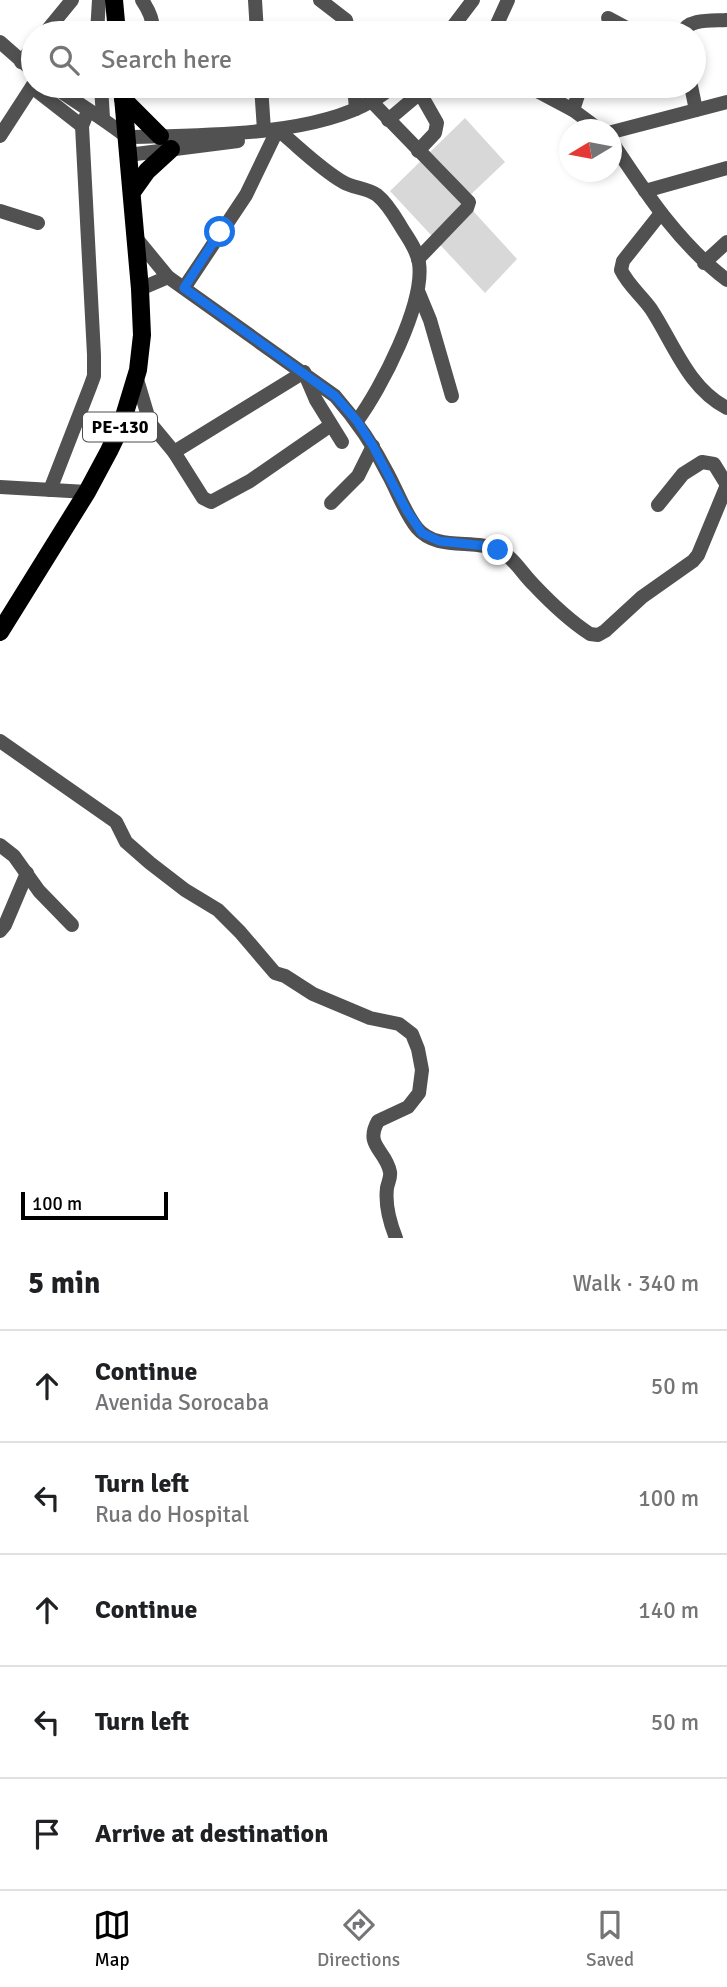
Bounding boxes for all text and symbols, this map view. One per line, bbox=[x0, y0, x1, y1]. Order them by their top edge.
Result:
search box bbox=[21, 21, 706, 98]
icon: search bbox=[45, 41, 83, 79]
text: Search here bbox=[101, 44, 232, 76]
north arrow bbox=[559, 119, 622, 182]
route start bbox=[204, 216, 235, 247]
road number: PE-130 bbox=[83, 412, 157, 442]
route end bbox=[482, 534, 513, 565]
scale bar bbox=[21, 1189, 168, 1221]
text: 100 m bbox=[32, 1192, 82, 1216]
text: 5 min bbox=[28, 1265, 100, 1302]
text: Walk · 340 m bbox=[573, 1269, 699, 1298]
text: Continue bbox=[95, 1356, 197, 1388]
icon: ahead bbox=[28, 1367, 66, 1405]
text: 50 m bbox=[651, 1372, 699, 1401]
text: Avenida Sorocaba bbox=[95, 1388, 269, 1417]
text: Turn left bbox=[95, 1468, 189, 1500]
icon: left bbox=[28, 1479, 66, 1517]
text: 100 m bbox=[638, 1484, 699, 1513]
text: Rua do Hospital bbox=[95, 1500, 249, 1529]
icon: ahead bbox=[28, 1591, 66, 1629]
text: Continue bbox=[95, 1594, 197, 1626]
text: 140 m bbox=[638, 1596, 699, 1625]
icon: left bbox=[28, 1703, 66, 1741]
text: Turn left bbox=[95, 1706, 189, 1738]
text: 50 m bbox=[651, 1708, 699, 1737]
icon: arrive bbox=[28, 1815, 66, 1853]
text: Arrive at destination bbox=[95, 1818, 328, 1850]
tab: Map bbox=[93, 1906, 131, 1972]
tab: Directions bbox=[317, 1906, 400, 1972]
tab: Saved bbox=[586, 1906, 634, 1972]

